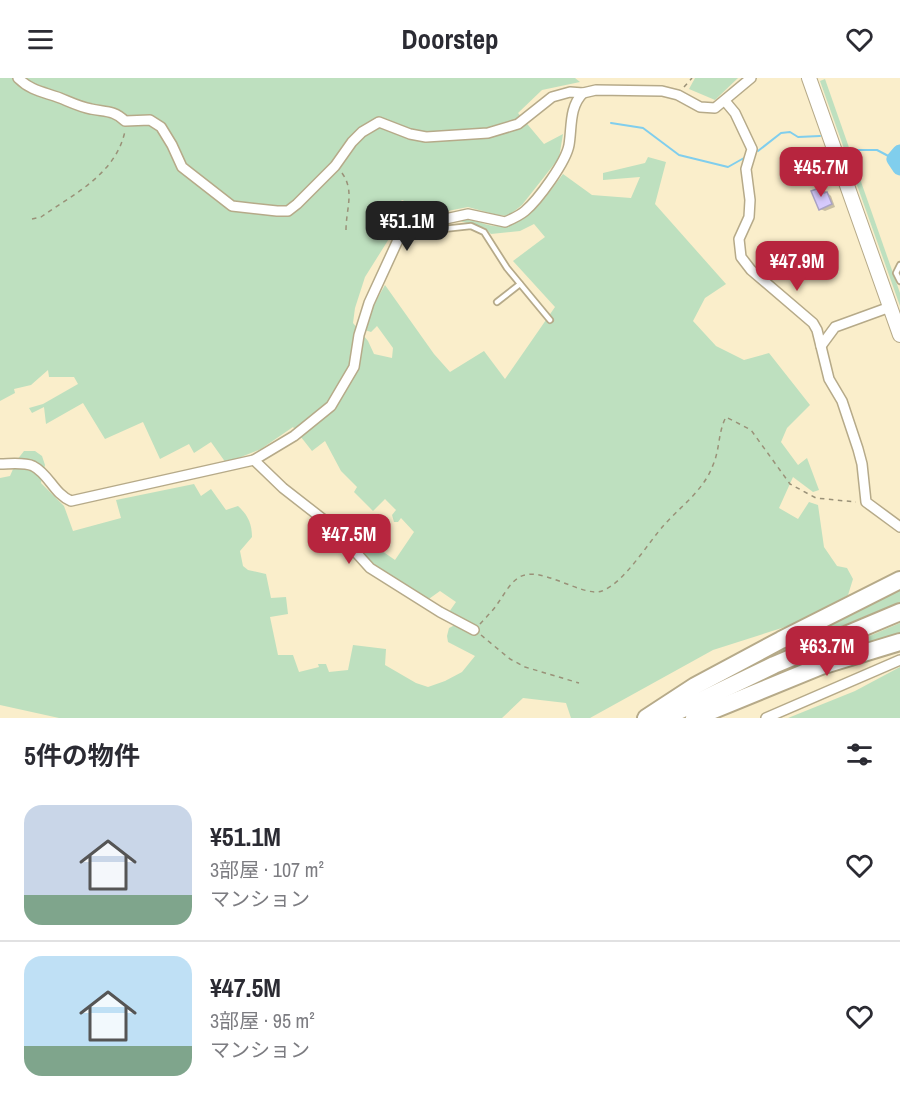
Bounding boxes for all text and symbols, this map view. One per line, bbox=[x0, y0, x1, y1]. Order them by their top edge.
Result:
text: Doorstep bbox=[401, 21, 499, 57]
icon: menu bbox=[24, 23, 57, 56]
icon: heart bbox=[843, 23, 876, 56]
pin: ¥45.7M bbox=[772, 147, 870, 198]
text: ¥45.7M bbox=[794, 153, 848, 180]
pin: ¥51.1M bbox=[358, 201, 456, 252]
text: ¥51.1M bbox=[380, 207, 434, 234]
pin: ¥47.9M bbox=[748, 241, 846, 292]
text: ¥47.9M bbox=[770, 247, 824, 274]
pin: ¥47.5M bbox=[300, 514, 398, 565]
text: ¥47.5M bbox=[322, 520, 376, 547]
pin: ¥63.7M bbox=[778, 626, 876, 677]
text: ¥63.7M bbox=[800, 632, 854, 659]
text: 5件の物件 bbox=[24, 738, 140, 773]
icon: filters bbox=[843, 738, 876, 771]
text: ¥51.1M bbox=[210, 819, 281, 854]
icon: home bbox=[72, 829, 144, 901]
icon: heart bbox=[843, 849, 876, 882]
text: 3部屋 · 107 m² bbox=[210, 856, 324, 883]
text: マンション bbox=[210, 885, 310, 912]
text: ¥47.5M bbox=[210, 970, 281, 1005]
icon: home bbox=[72, 980, 144, 1052]
icon: heart bbox=[843, 1000, 876, 1033]
text: 3部屋 · 95 m² bbox=[210, 1007, 315, 1034]
text: マンション bbox=[210, 1036, 310, 1063]

